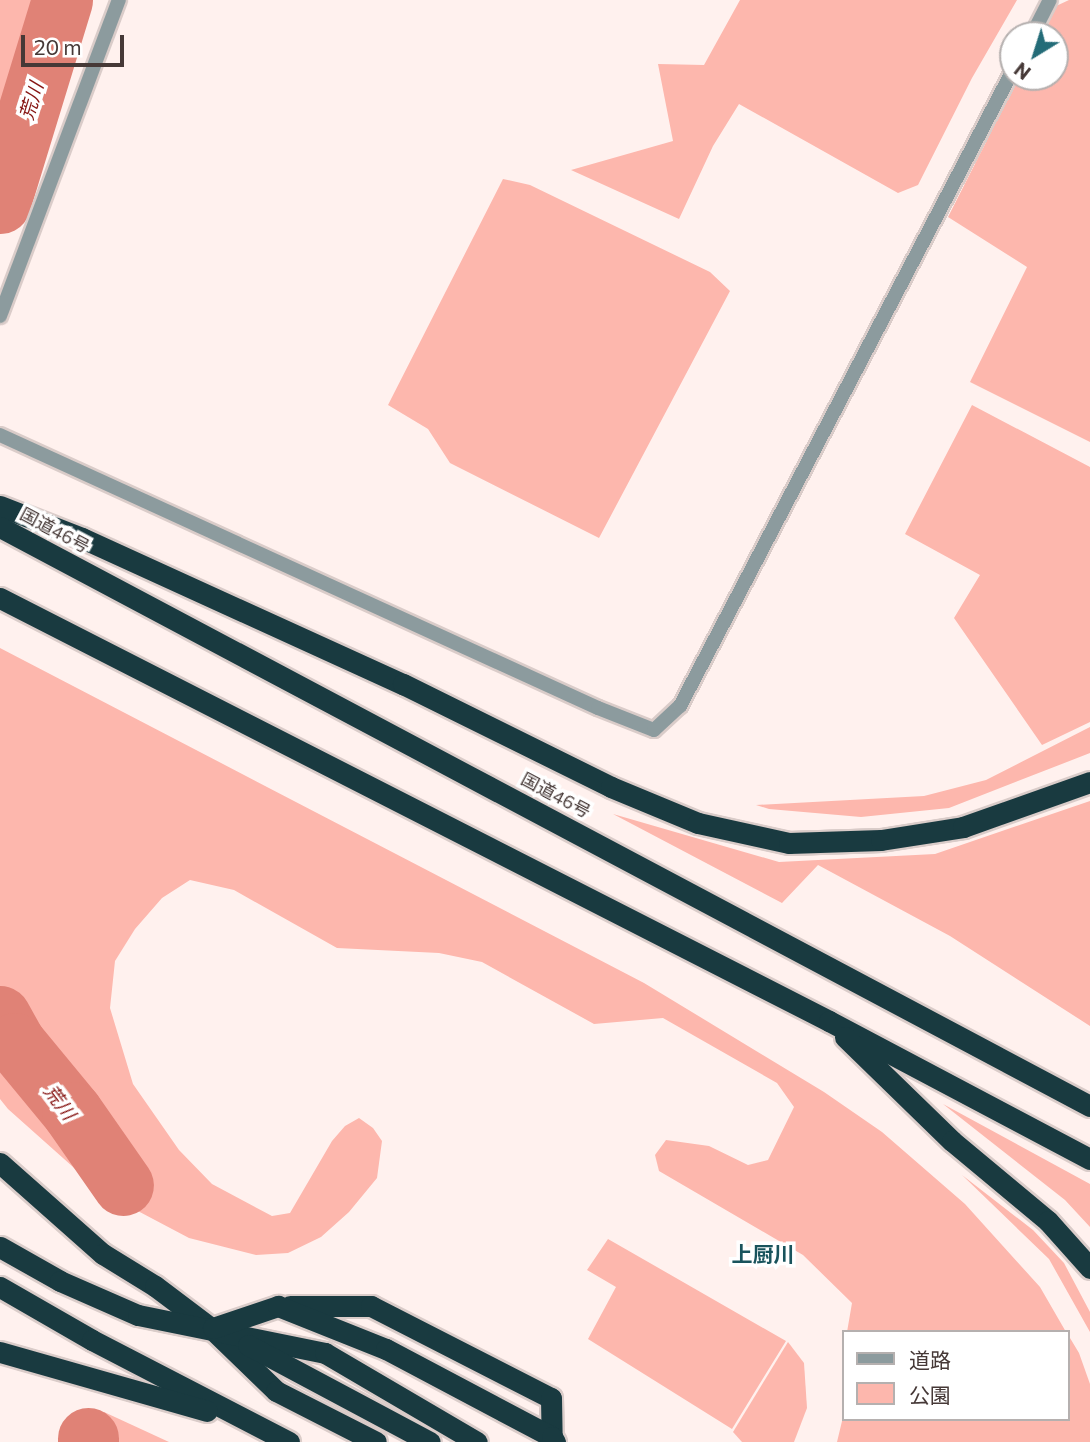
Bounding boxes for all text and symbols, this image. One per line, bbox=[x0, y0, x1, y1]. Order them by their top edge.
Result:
scale bar bbox=[24, 21, 128, 65]
north arrow bbox=[999, 21, 1069, 91]
text: 20 m bbox=[34, 34, 82, 59]
text: N bbox=[1009, 58, 1035, 85]
water label: 荒川 bbox=[15, 79, 47, 123]
street label: 国道46号 bbox=[16, 503, 94, 557]
street label: 国道46号 bbox=[517, 768, 595, 822]
water label: 荒川 bbox=[39, 1080, 81, 1124]
district label: 上厨川 bbox=[732, 1241, 794, 1267]
legend bbox=[842, 1330, 1069, 1421]
text: 道路 bbox=[909, 1347, 951, 1372]
text: 公園 bbox=[909, 1382, 951, 1407]

